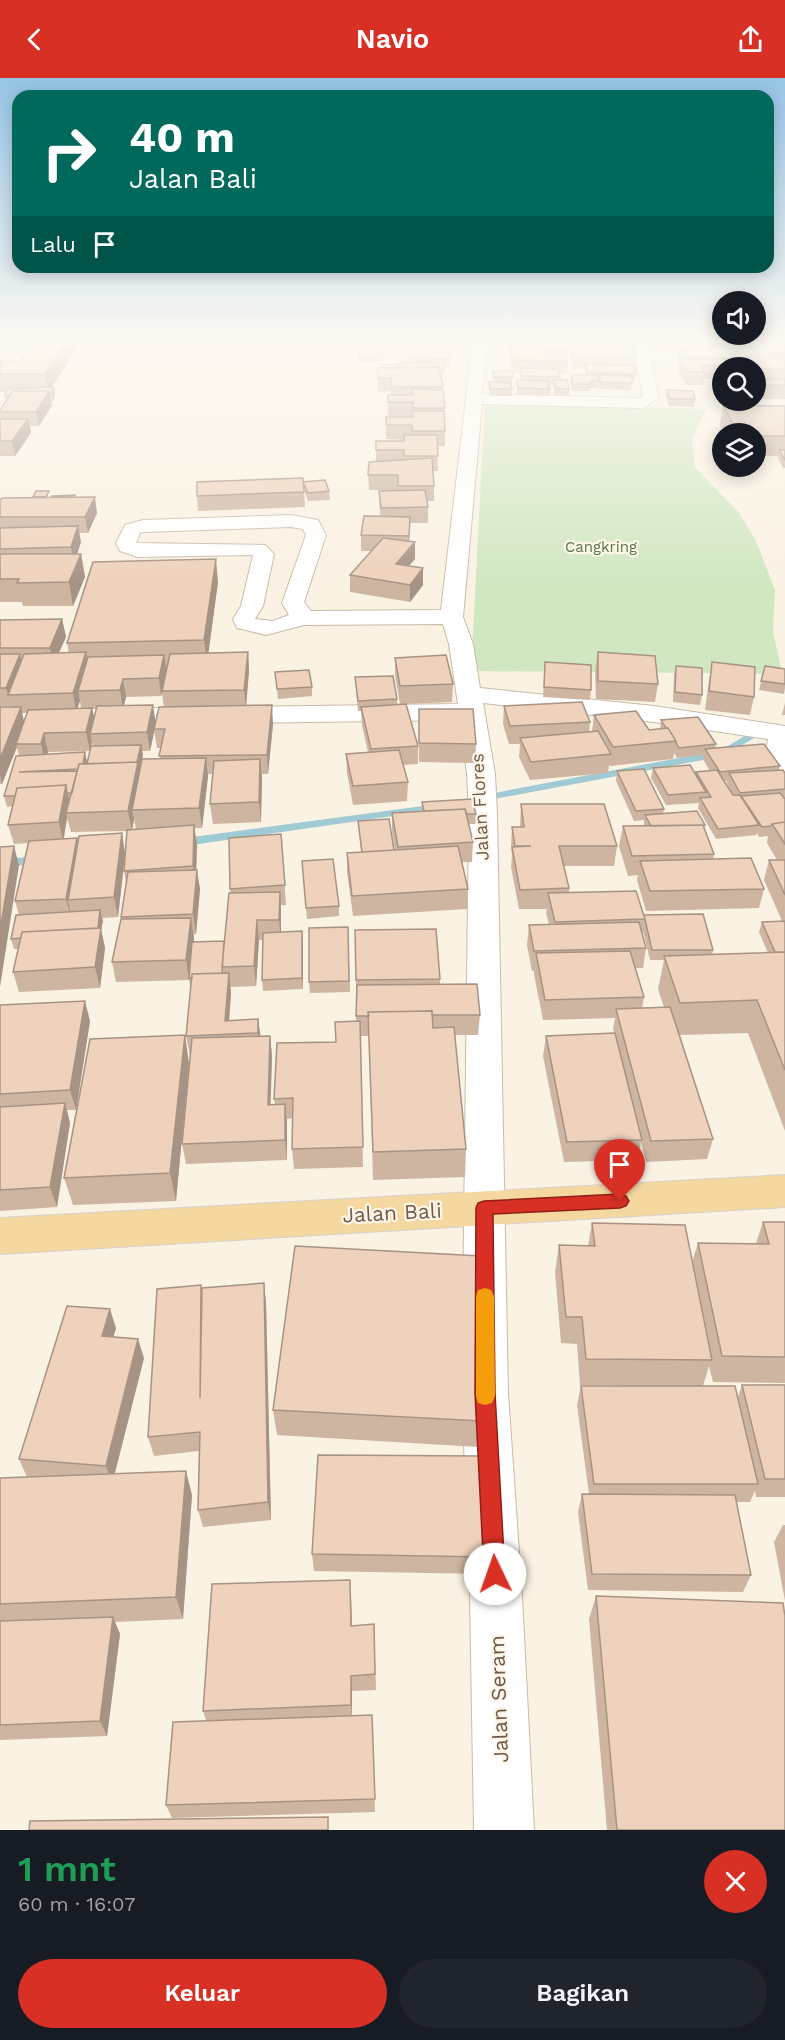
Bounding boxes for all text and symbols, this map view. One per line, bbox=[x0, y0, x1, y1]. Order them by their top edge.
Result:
icon: back bbox=[18, 23, 51, 56]
text: Navio bbox=[356, 23, 429, 55]
icon: share bbox=[734, 23, 767, 56]
text: 40 m bbox=[129, 113, 235, 162]
icon: right bbox=[30, 114, 108, 192]
text: Jalan Bali bbox=[129, 163, 257, 195]
icon: arrive bbox=[88, 228, 121, 261]
text: Lalu bbox=[30, 232, 76, 257]
map controls bbox=[712, 291, 766, 477]
button: sound bbox=[712, 291, 766, 345]
button: search bbox=[712, 357, 766, 411]
button: layers bbox=[712, 423, 766, 477]
park label: Cangkring bbox=[565, 538, 637, 556]
street label: Jalan Flores bbox=[466, 753, 493, 861]
pin bbox=[594, 1139, 645, 1201]
icon: arrive bbox=[603, 1148, 636, 1181]
street label: Jalan Bali bbox=[342, 1197, 442, 1228]
position arrow bbox=[463, 1542, 527, 1606]
street label: Jalan Seram bbox=[484, 1635, 513, 1763]
text: 1 mnt bbox=[18, 1848, 116, 1890]
button: close bbox=[704, 1850, 767, 1913]
text: 60 m · 16:07 bbox=[18, 1892, 135, 1916]
button: Keluar bbox=[18, 1959, 387, 2028]
button: Bagikan bbox=[399, 1959, 767, 2028]

